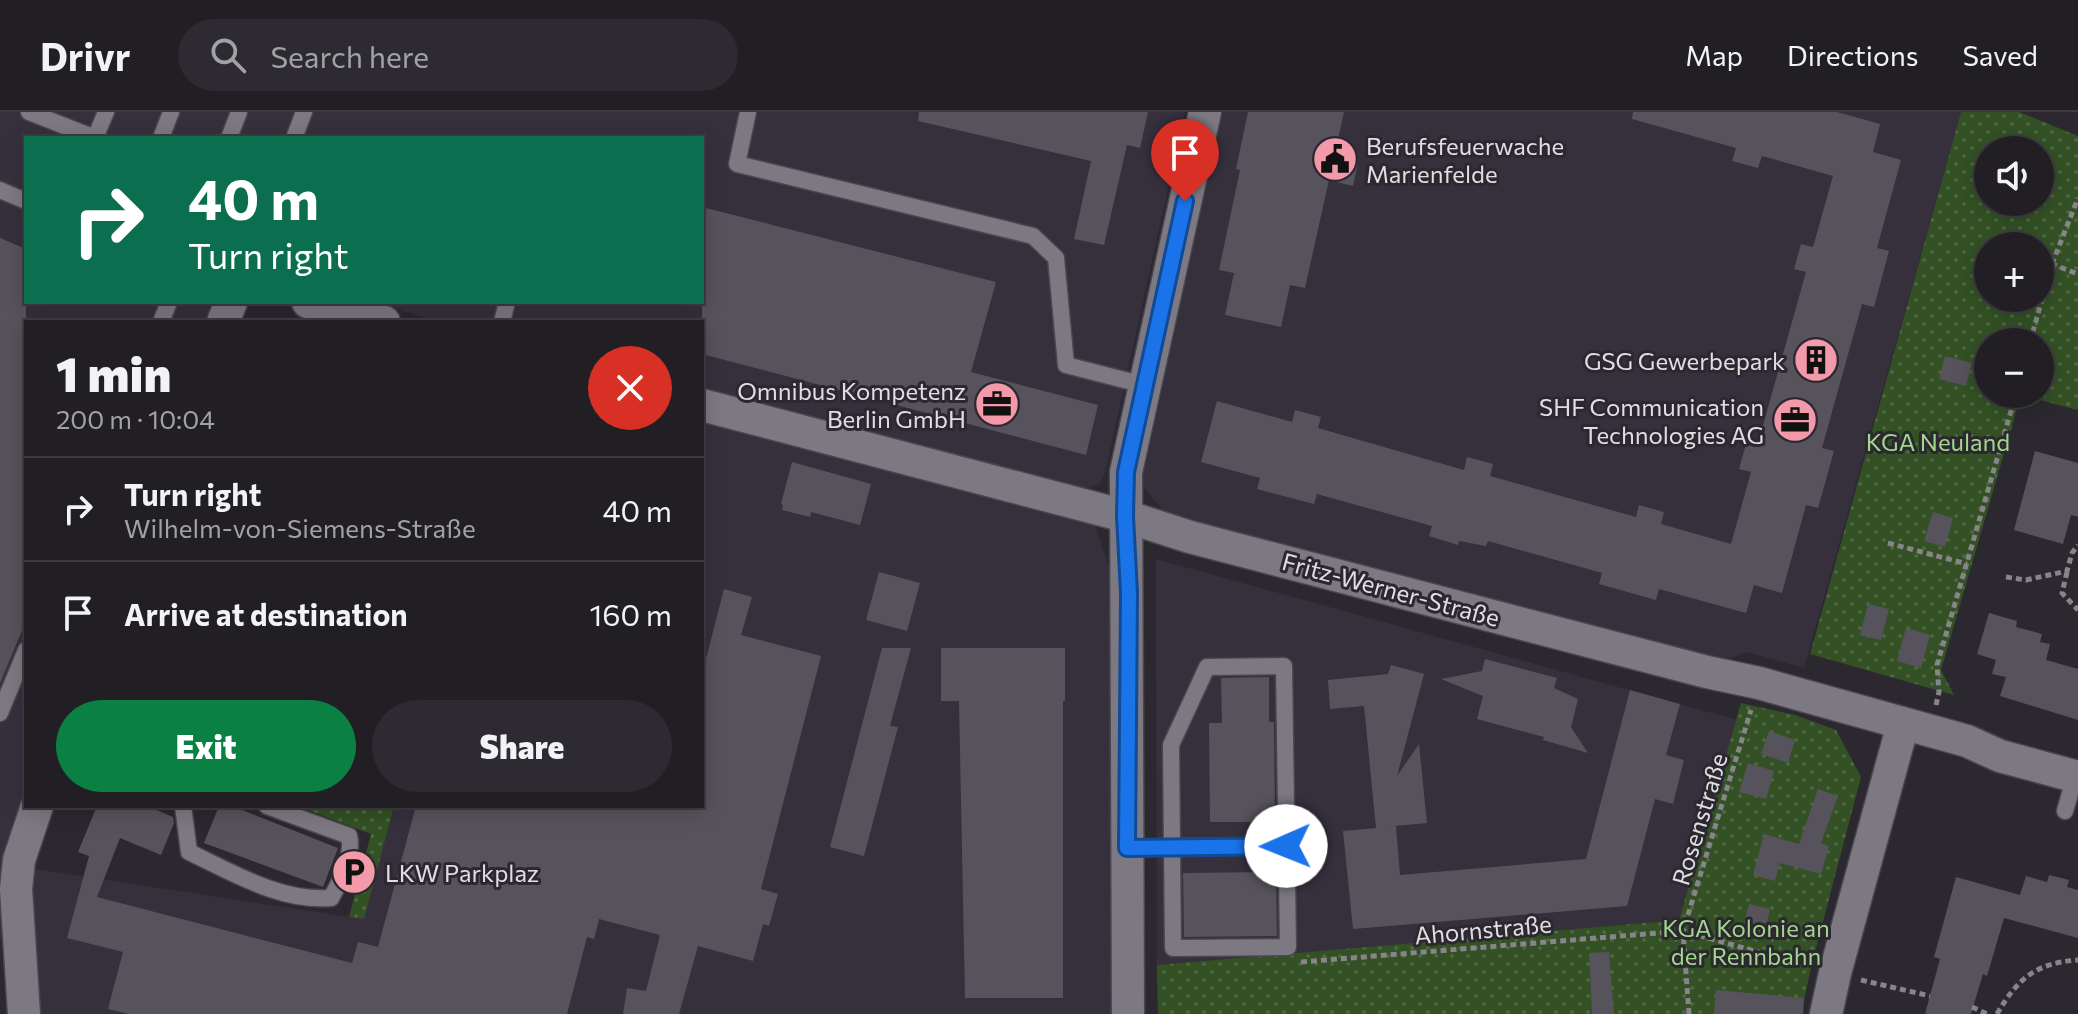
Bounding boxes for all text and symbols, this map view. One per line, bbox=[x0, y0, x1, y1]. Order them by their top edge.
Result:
search box bbox=[178, 19, 738, 91]
text: Drivr bbox=[40, 32, 130, 79]
icon: search bbox=[206, 33, 250, 77]
text: Search here bbox=[270, 37, 429, 74]
text: Map bbox=[1685, 38, 1743, 72]
text: Directions bbox=[1787, 38, 1918, 72]
text: Saved bbox=[1962, 38, 2038, 72]
pin bbox=[1151, 119, 1219, 201]
icon: arrive bbox=[1163, 131, 1207, 175]
place label: Berufsfeuerwache Marienfelde bbox=[1366, 131, 1564, 188]
public building icon: Berufsfeuerwache Marienfelde bbox=[1311, 135, 1359, 183]
map controls bbox=[1974, 136, 2054, 408]
button: sound bbox=[1974, 136, 2054, 216]
text: 40 m bbox=[188, 163, 319, 232]
icon: right bbox=[56, 168, 160, 272]
text: Turn right bbox=[188, 232, 349, 276]
button: + bbox=[1974, 232, 2054, 312]
button: − bbox=[1974, 328, 2054, 408]
building icon: GSG Gewerbepark bbox=[1792, 336, 1840, 384]
text: 1 min bbox=[56, 343, 171, 402]
button: close bbox=[588, 346, 672, 430]
place label: GSG Gewerbepark bbox=[1584, 346, 1785, 375]
place label: Omnibus Kompetenz Berlin GmbH bbox=[737, 376, 966, 433]
office icon: Omnibus Kompetenz Berlin GmbH bbox=[973, 380, 1021, 428]
place label: SHF Communication Technologies AG bbox=[1539, 392, 1764, 449]
office icon: SHF Communication Technologies AG bbox=[1771, 396, 1819, 444]
text: 200 m · 10:04 bbox=[56, 403, 215, 434]
park label: KGA Neuland bbox=[1866, 427, 2010, 456]
text: Turn right bbox=[124, 475, 261, 512]
icon: right bbox=[56, 487, 100, 531]
text: 40 m bbox=[603, 491, 672, 528]
text: Wilhelm-von-Siemens-Straße bbox=[124, 512, 476, 543]
street label: Fritz-Werner-Straße bbox=[1279, 546, 1503, 632]
icon: arrive bbox=[56, 591, 100, 635]
text: Arrive at destination bbox=[124, 595, 408, 632]
text: 160 m bbox=[589, 595, 672, 632]
button: Exit bbox=[56, 700, 356, 792]
button: Share bbox=[372, 700, 672, 792]
street label: Rosenstraße bbox=[1665, 749, 1733, 889]
position arrow bbox=[1244, 804, 1328, 888]
parking icon: LKW Parkplaz bbox=[330, 848, 378, 896]
place label: LKW Parkplaz bbox=[385, 858, 539, 887]
street label: Ahornstraße bbox=[1413, 909, 1553, 949]
park label: KGA Kolonie an der Rennbahn bbox=[1662, 913, 1830, 970]

